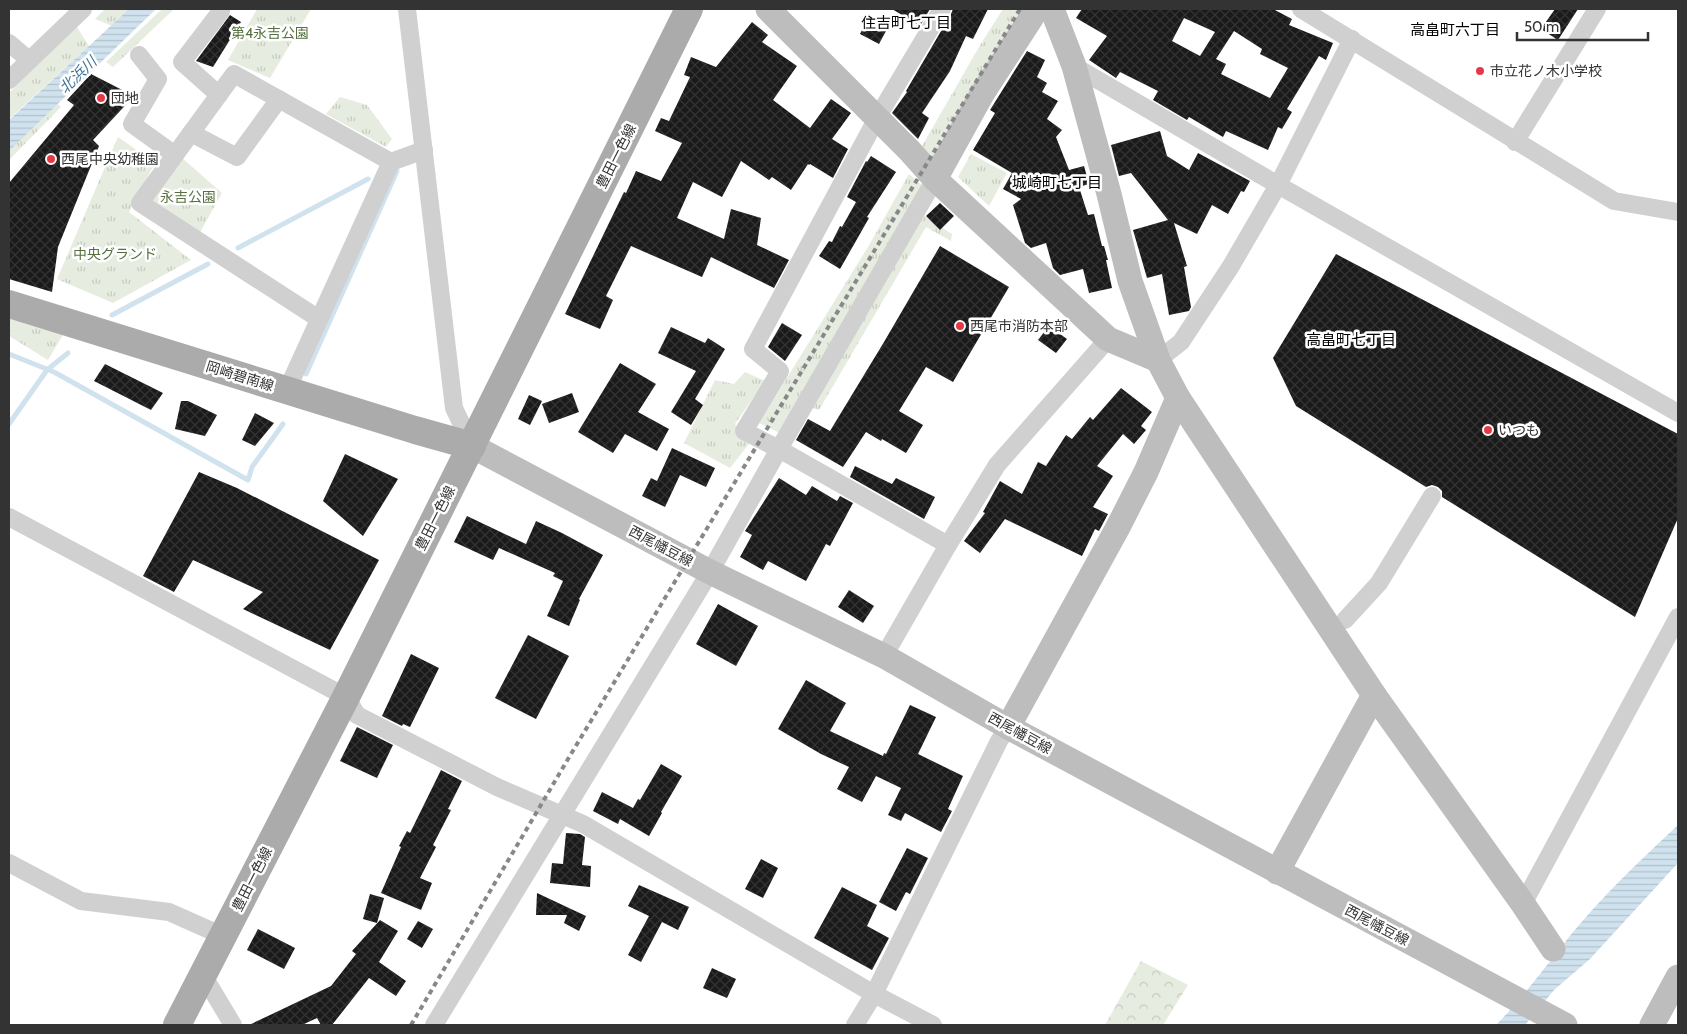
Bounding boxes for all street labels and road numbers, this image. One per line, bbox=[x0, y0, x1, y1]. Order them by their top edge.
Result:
street label: 豊田一色線 bbox=[592, 121, 640, 191]
street label: 岡崎碧南線 bbox=[204, 357, 276, 395]
street label: 豊田一色線 bbox=[411, 483, 459, 553]
street label: 西尾幡豆線 bbox=[626, 522, 696, 570]
street label: 西尾幡豆線 bbox=[985, 708, 1055, 758]
street label: 豊田一色線 bbox=[228, 844, 276, 914]
street label: 西尾幡豆線 bbox=[1342, 901, 1412, 949]

